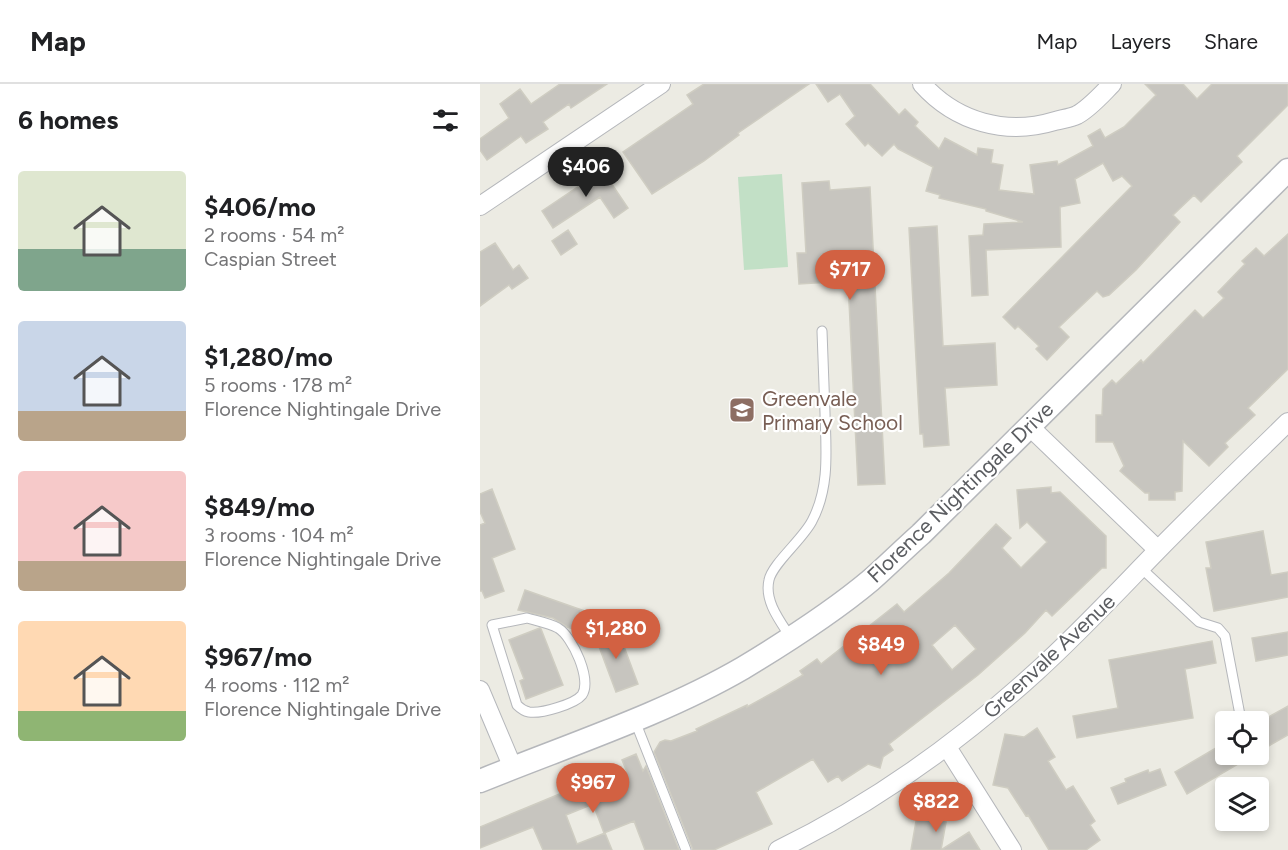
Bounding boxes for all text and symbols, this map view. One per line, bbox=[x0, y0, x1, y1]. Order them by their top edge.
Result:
text: Map bbox=[30, 24, 86, 58]
text: Map bbox=[1037, 29, 1077, 54]
text: Layers bbox=[1110, 29, 1171, 54]
text: Share bbox=[1204, 29, 1258, 54]
text: 6 homes bbox=[18, 104, 118, 136]
icon: filters bbox=[429, 104, 462, 137]
pin: $406 bbox=[550, 147, 622, 198]
text: $406 bbox=[562, 154, 610, 178]
text: $406/mo bbox=[204, 191, 316, 223]
icon: home bbox=[66, 195, 138, 267]
text: 2 rooms · 54 m² bbox=[204, 223, 344, 247]
text: Caspian Street bbox=[204, 247, 337, 271]
pin: $717 bbox=[814, 250, 886, 301]
text: $717 bbox=[829, 257, 871, 281]
text: $1,280/mo bbox=[204, 341, 333, 373]
icon: home bbox=[66, 345, 138, 417]
text: 5 rooms · 178 m² bbox=[204, 373, 352, 397]
place label: Greenvale Primary School bbox=[762, 386, 903, 435]
school or university icon: Greenvale Primary School bbox=[727, 395, 757, 425]
street label: Florence Nightingale Drive bbox=[862, 396, 1058, 588]
text: Florence Nightingale Drive bbox=[204, 397, 441, 421]
text: $849/mo bbox=[204, 491, 315, 523]
icon: home bbox=[66, 495, 138, 567]
text: 3 rooms · 104 m² bbox=[204, 523, 354, 547]
text: Florence Nightingale Drive bbox=[204, 547, 441, 571]
street label: Greenvale Avenue bbox=[978, 588, 1120, 724]
pin: $1,280 bbox=[567, 609, 665, 660]
text: $1,280 bbox=[585, 616, 647, 640]
pin: $849 bbox=[845, 625, 917, 676]
text: $849 bbox=[857, 632, 905, 656]
text: $967/mo bbox=[204, 641, 312, 673]
icon: home bbox=[66, 645, 138, 717]
text: 4 rooms · 112 m² bbox=[204, 673, 350, 697]
text: Florence Nightingale Drive bbox=[204, 697, 441, 721]
map controls bbox=[1215, 711, 1269, 831]
button: locate bbox=[1215, 711, 1269, 765]
pin: $967 bbox=[557, 763, 629, 814]
text: $967 bbox=[570, 770, 616, 794]
button: layers bbox=[1215, 777, 1269, 831]
pin: $822 bbox=[900, 782, 972, 833]
text: $822 bbox=[913, 789, 959, 813]

